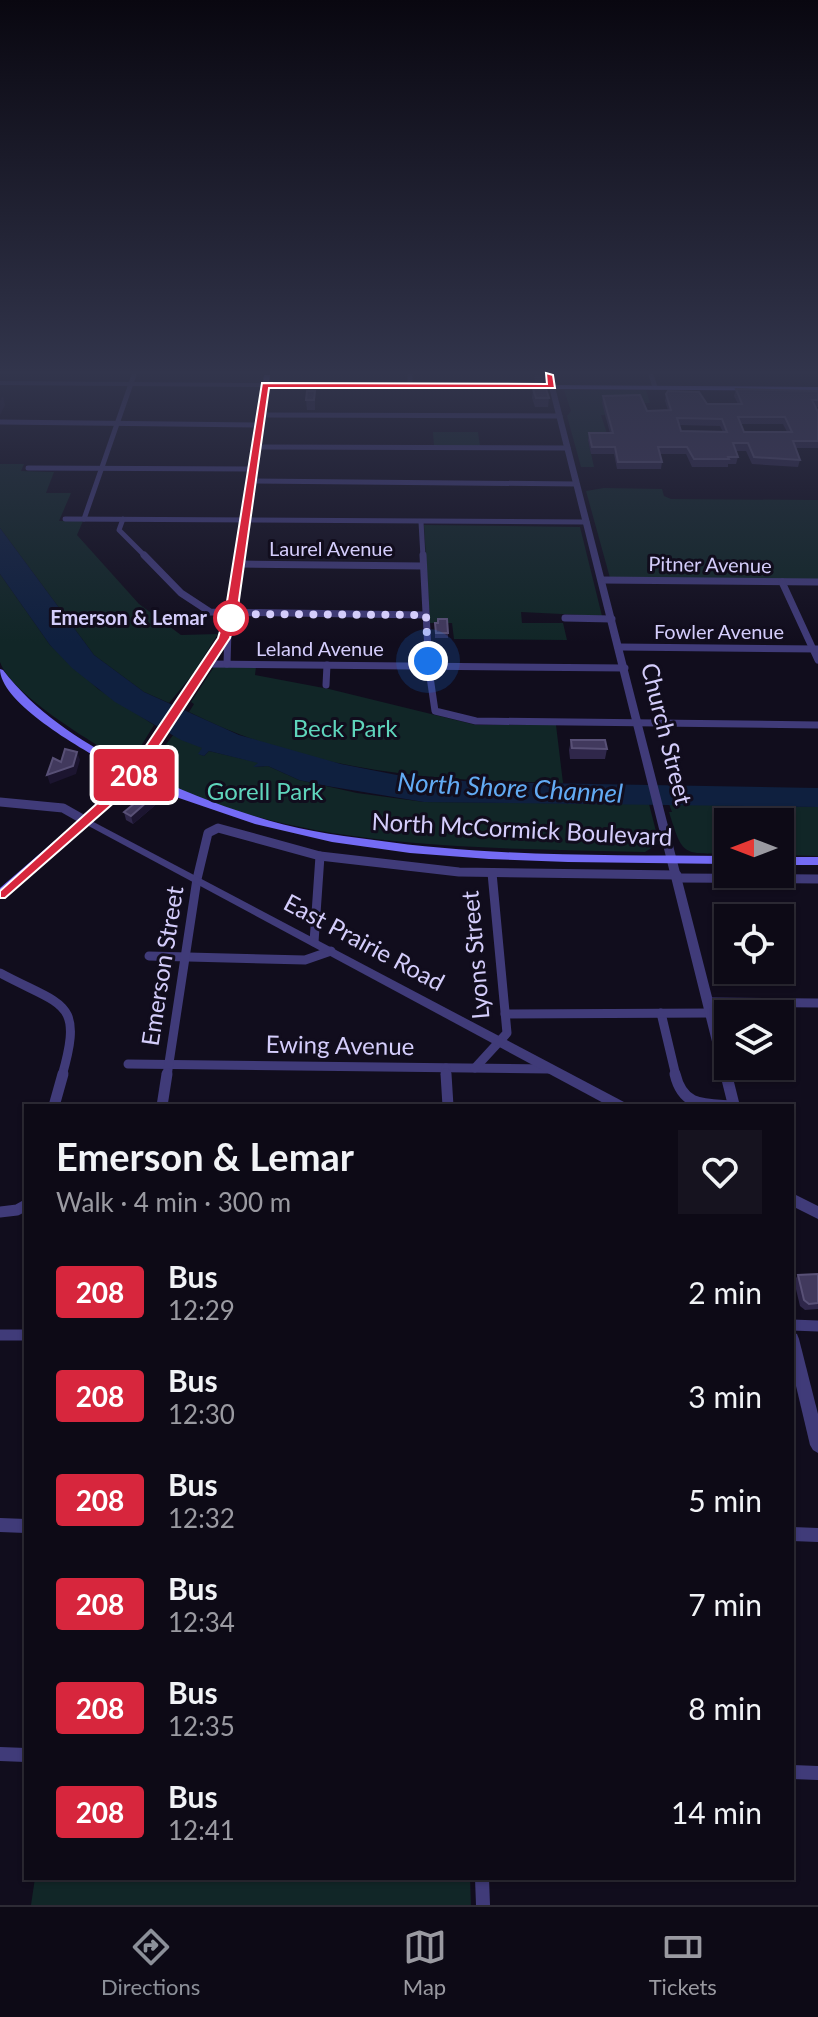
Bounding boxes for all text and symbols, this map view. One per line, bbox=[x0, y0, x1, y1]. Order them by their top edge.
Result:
street label: Laurel Avenue bbox=[269, 536, 393, 560]
street label: Pitner Avenue bbox=[648, 551, 772, 577]
marker: Emerson & Lemar bbox=[214, 601, 248, 635]
place label: Emerson & Lemar bbox=[50, 605, 208, 629]
street label: Fowler Avenue bbox=[654, 619, 784, 643]
street label: Leland Avenue bbox=[256, 636, 384, 660]
your location bbox=[408, 641, 448, 681]
street label: Church Street bbox=[636, 660, 699, 808]
park label: Beck Park bbox=[293, 713, 398, 742]
line badge: 208 bbox=[88, 749, 180, 801]
text: 208 bbox=[110, 758, 158, 792]
water label: North Shore Channel bbox=[396, 765, 624, 809]
park label: Gorell Park bbox=[207, 776, 324, 805]
street label: North McCormick Boulevard bbox=[371, 806, 673, 851]
north arrow bbox=[714, 808, 794, 888]
map controls bbox=[714, 808, 794, 1080]
street label: Emerson Street bbox=[135, 883, 189, 1048]
street label: East Prairie Road bbox=[279, 887, 450, 996]
street label: Lyons Street bbox=[454, 889, 495, 1021]
button: locate bbox=[714, 904, 794, 984]
button: layers bbox=[714, 1000, 794, 1080]
street label: Ewing Avenue bbox=[265, 1029, 415, 1060]
button: heart bbox=[678, 1130, 762, 1214]
text: Emerson & Lemar bbox=[56, 1133, 354, 1179]
text: Walk · 4 min · 300 m bbox=[56, 1186, 291, 1218]
text: Bus bbox=[168, 1258, 218, 1294]
text: 2 min bbox=[688, 1274, 762, 1310]
text: 208 bbox=[76, 1275, 124, 1309]
text: 12:29 bbox=[168, 1294, 235, 1326]
text: Bus bbox=[168, 1362, 218, 1398]
text: 3 min bbox=[688, 1378, 762, 1414]
text: 208 bbox=[76, 1379, 124, 1413]
text: 12:30 bbox=[168, 1398, 235, 1430]
text: Bus bbox=[168, 1466, 218, 1502]
text: 5 min bbox=[688, 1482, 762, 1518]
text: 208 bbox=[76, 1483, 124, 1517]
text: 12:32 bbox=[168, 1502, 235, 1534]
text: Bus bbox=[168, 1570, 218, 1606]
text: 7 min bbox=[688, 1586, 762, 1622]
text: 208 bbox=[76, 1587, 124, 1621]
text: 12:34 bbox=[168, 1606, 235, 1638]
text: Bus bbox=[168, 1674, 218, 1710]
text: 8 min bbox=[688, 1690, 762, 1726]
text: 208 bbox=[76, 1691, 124, 1725]
text: 12:35 bbox=[168, 1710, 235, 1742]
text: Bus bbox=[168, 1778, 218, 1814]
text: 14 min bbox=[671, 1794, 762, 1830]
text: 208 bbox=[76, 1795, 124, 1829]
text: 12:41 bbox=[168, 1814, 235, 1846]
tab: Directions bbox=[101, 1925, 200, 2000]
tab: Map bbox=[403, 1925, 447, 2000]
tab: Tickets bbox=[649, 1925, 717, 2000]

